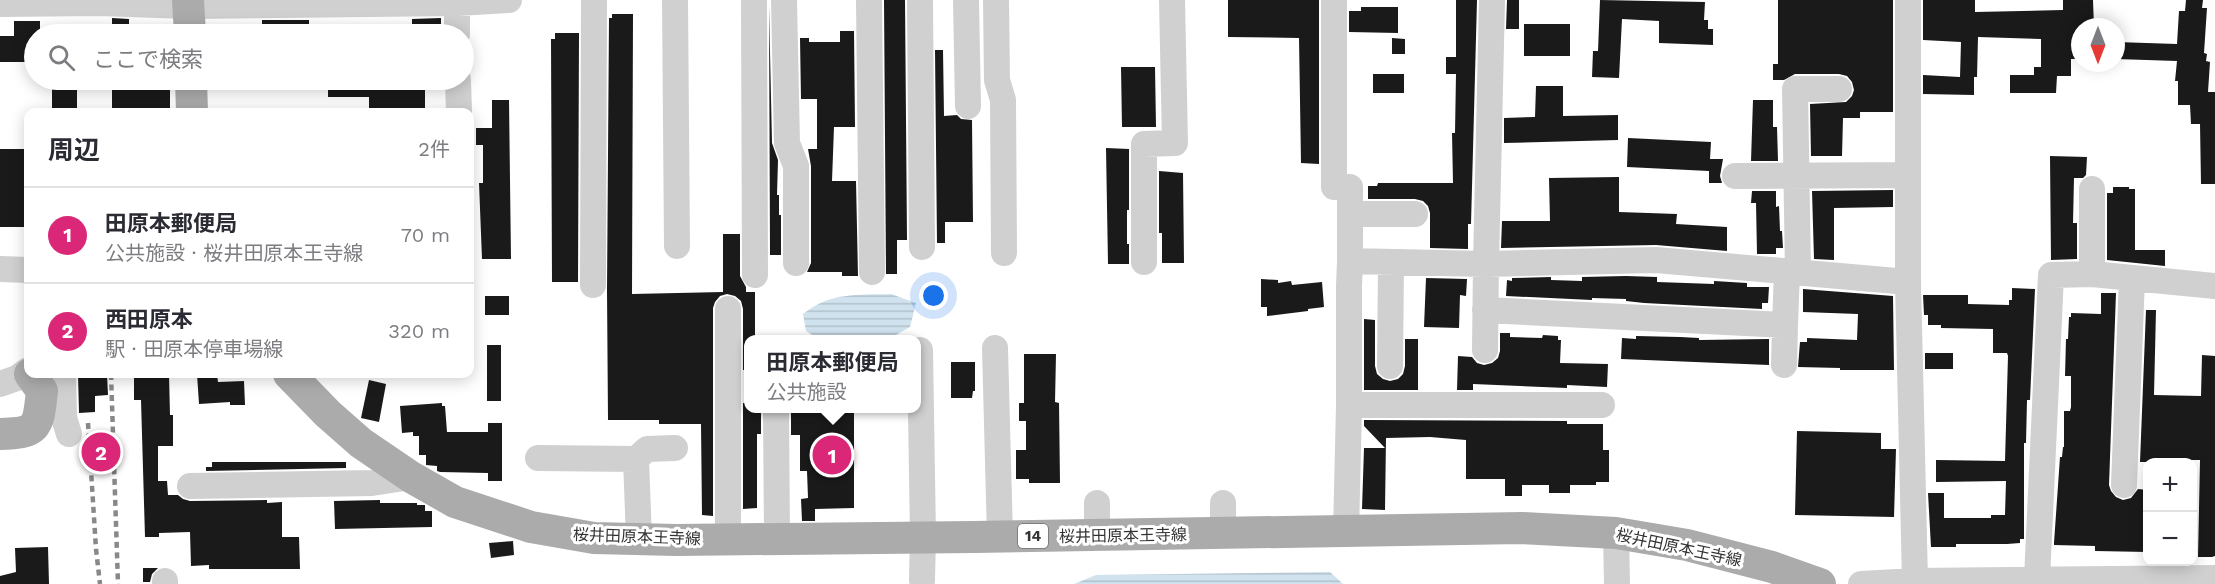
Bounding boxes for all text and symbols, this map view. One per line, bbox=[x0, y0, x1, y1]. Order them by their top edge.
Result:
north arrow bbox=[2071, 18, 2125, 72]
search box bbox=[24, 24, 474, 90]
icon: search bbox=[45, 41, 78, 74]
text: ここで検索 bbox=[93, 47, 203, 72]
text: 周辺 bbox=[48, 135, 100, 165]
text: 2件 bbox=[418, 137, 450, 161]
text: 田原本郵便局 bbox=[105, 211, 237, 236]
text: 1 bbox=[63, 223, 72, 247]
text: 70 m bbox=[401, 223, 450, 247]
text: 公共施設 · 桜井田原本王寺線 bbox=[105, 241, 363, 265]
your location bbox=[919, 281, 948, 310]
text: 西田原本 bbox=[105, 307, 193, 332]
text: 2 bbox=[62, 319, 73, 343]
text: 320 m bbox=[388, 319, 450, 343]
popup bbox=[744, 335, 921, 413]
text: 駅 · 田原本停車場線 bbox=[105, 337, 283, 361]
text: 田原本郵便局 bbox=[766, 350, 899, 375]
text: 公共施設 bbox=[766, 380, 846, 404]
pin: 2 bbox=[82, 430, 120, 474]
pin: 1 bbox=[812, 432, 852, 478]
map controls bbox=[2143, 458, 2197, 566]
button: + bbox=[2143, 458, 2197, 512]
button: − bbox=[2143, 512, 2197, 566]
road number: 14 bbox=[1018, 524, 1048, 548]
street label: 桜井田原本王寺線 bbox=[573, 525, 701, 548]
street label: 桜井田原本王寺線 bbox=[1059, 525, 1187, 546]
street label: 桜井田原本王寺線 bbox=[1614, 525, 1743, 570]

